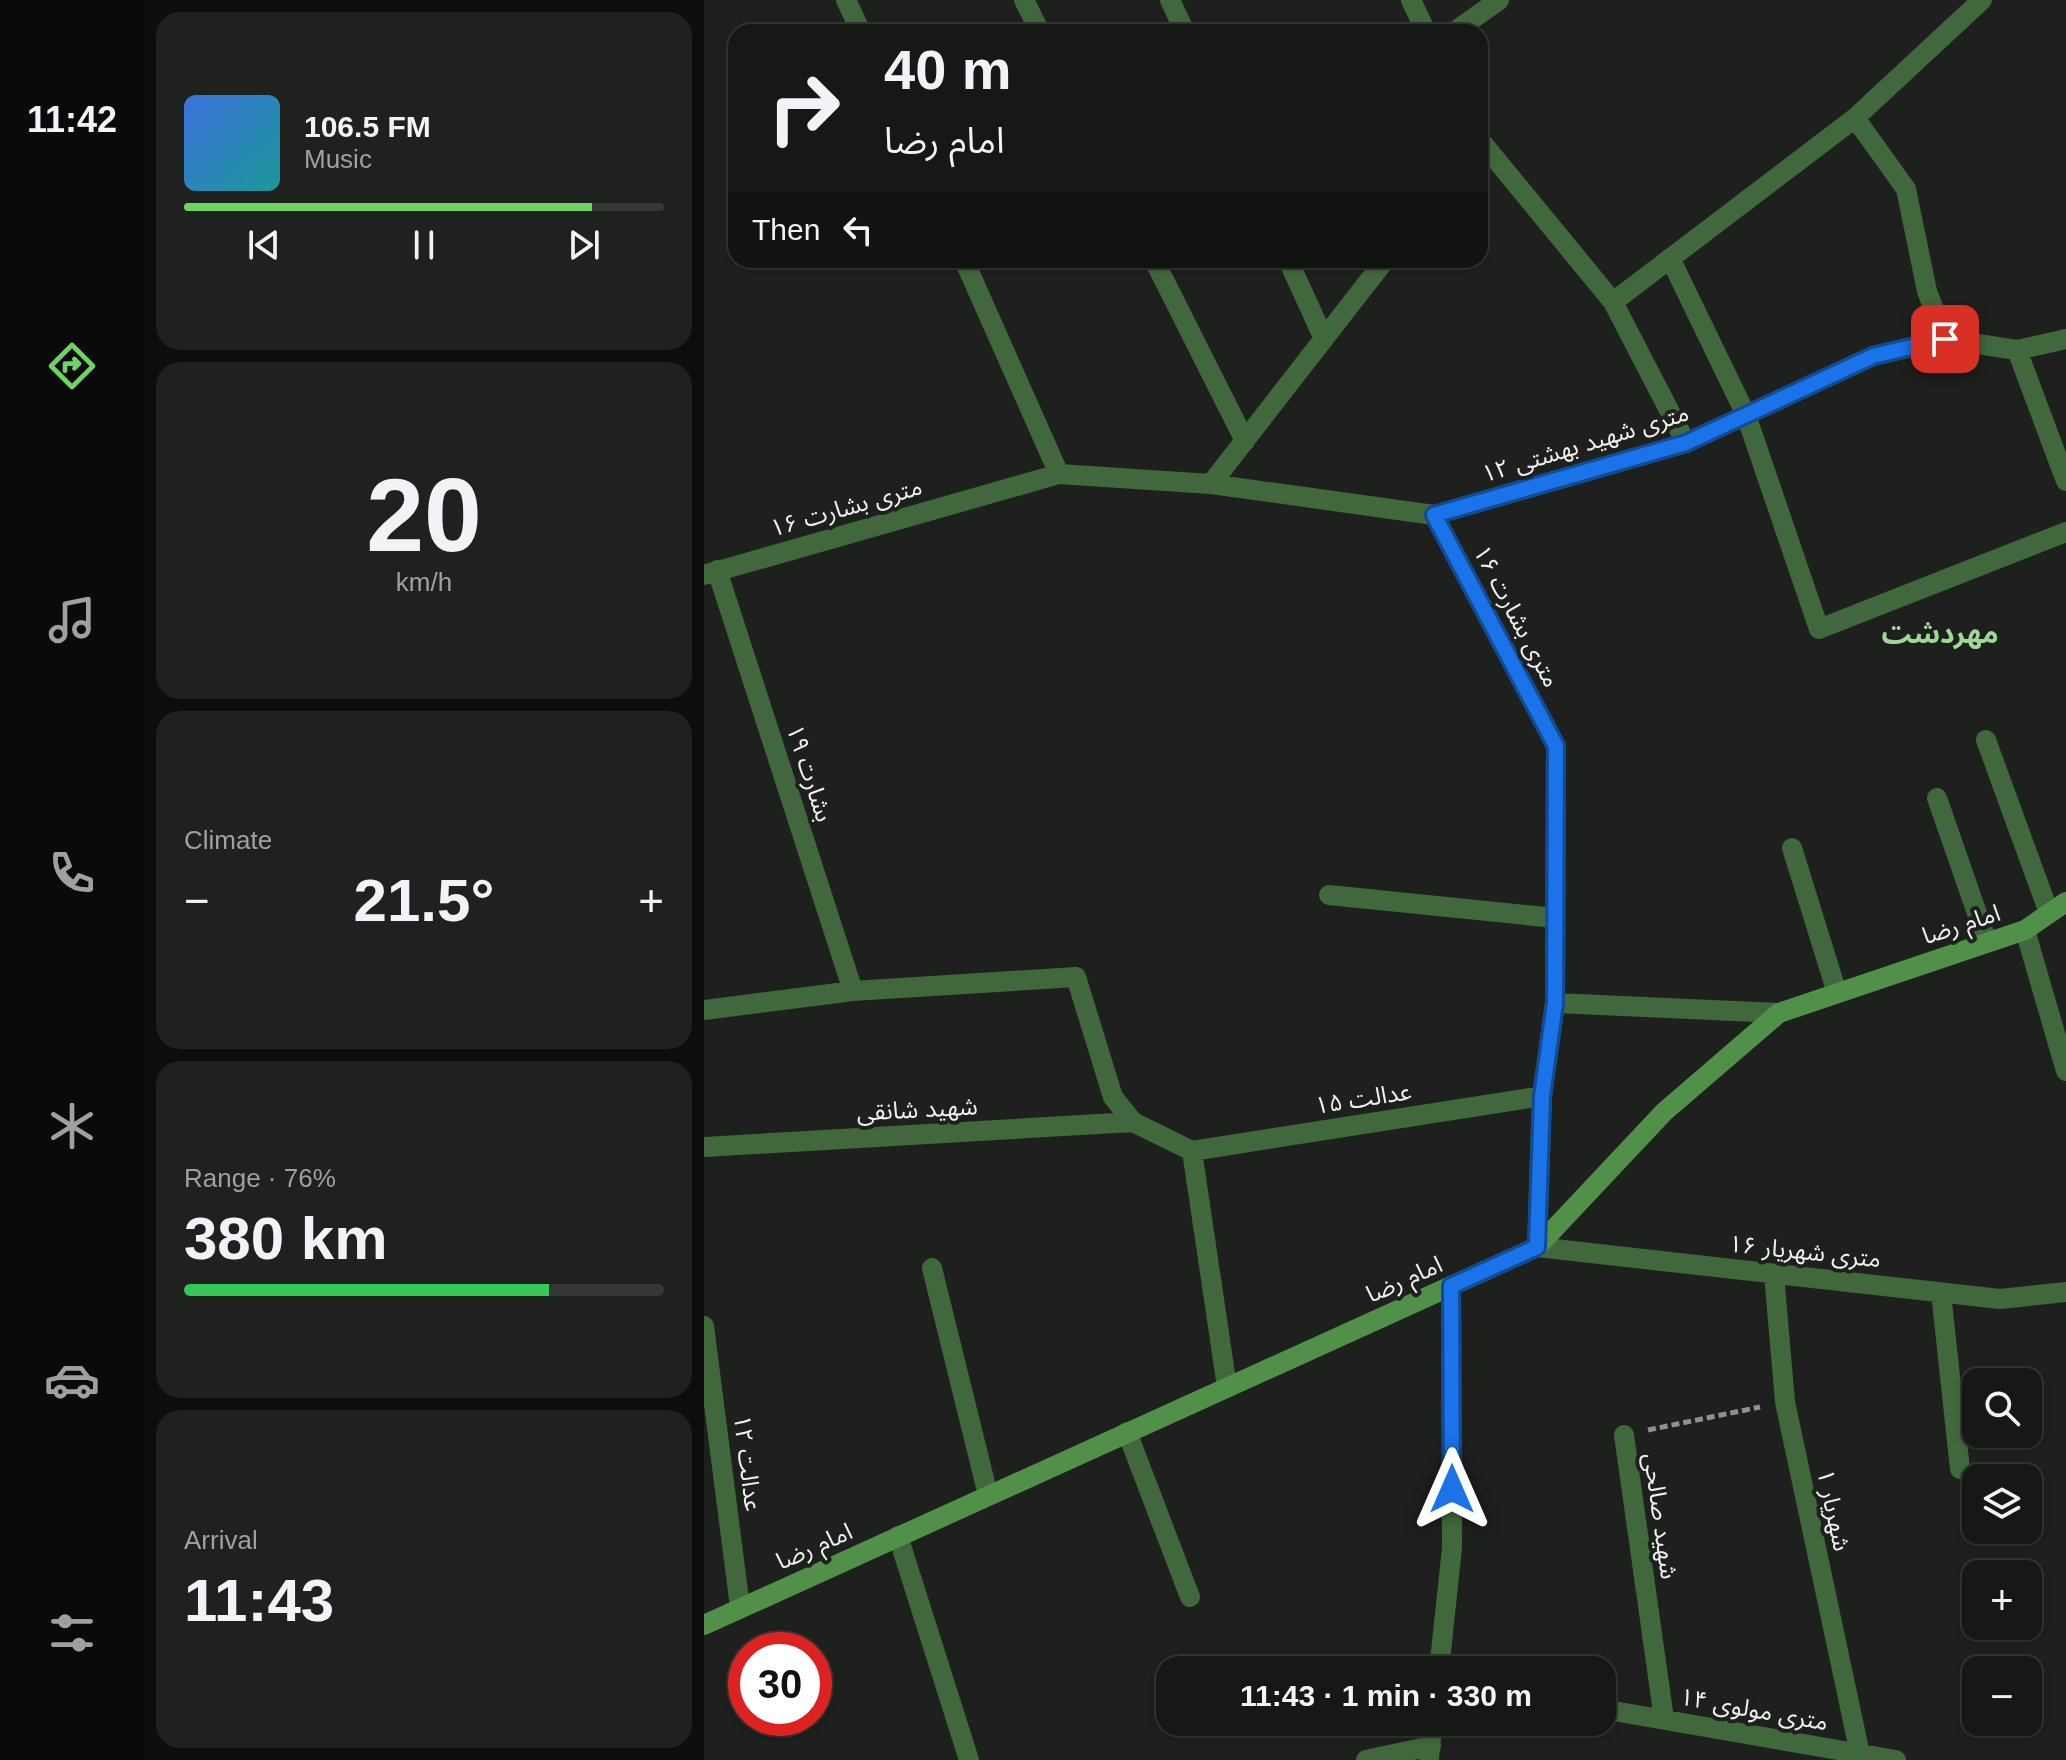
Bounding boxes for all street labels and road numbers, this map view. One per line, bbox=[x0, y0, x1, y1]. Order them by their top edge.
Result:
street label: ۱۲ متری شهید بهشتی bbox=[1478, 399, 1692, 488]
street label: ۱۶ متری بشارت bbox=[767, 472, 925, 543]
street label: ۱۶ متری بشارت bbox=[1467, 541, 1566, 692]
street label: بشارت ۱۹ bbox=[781, 721, 838, 825]
street label: امام رضا bbox=[1919, 899, 2005, 954]
street label: عدالت ۱۵ bbox=[1313, 1077, 1413, 1119]
street label: شهید شانقی bbox=[856, 1092, 978, 1126]
street label: ۱۶ متری شهریار bbox=[1727, 1230, 1882, 1273]
street label: امام رضا bbox=[1362, 1250, 1448, 1312]
street label: عدالت ۱۲ bbox=[729, 1413, 767, 1513]
street label: شهید صالحی bbox=[1639, 1451, 1683, 1581]
street label: شهریار ۱ bbox=[1811, 1467, 1856, 1554]
street label: امام رضا bbox=[772, 1517, 858, 1579]
street label: ۱۴ متری مولوی bbox=[1678, 1683, 1830, 1736]

